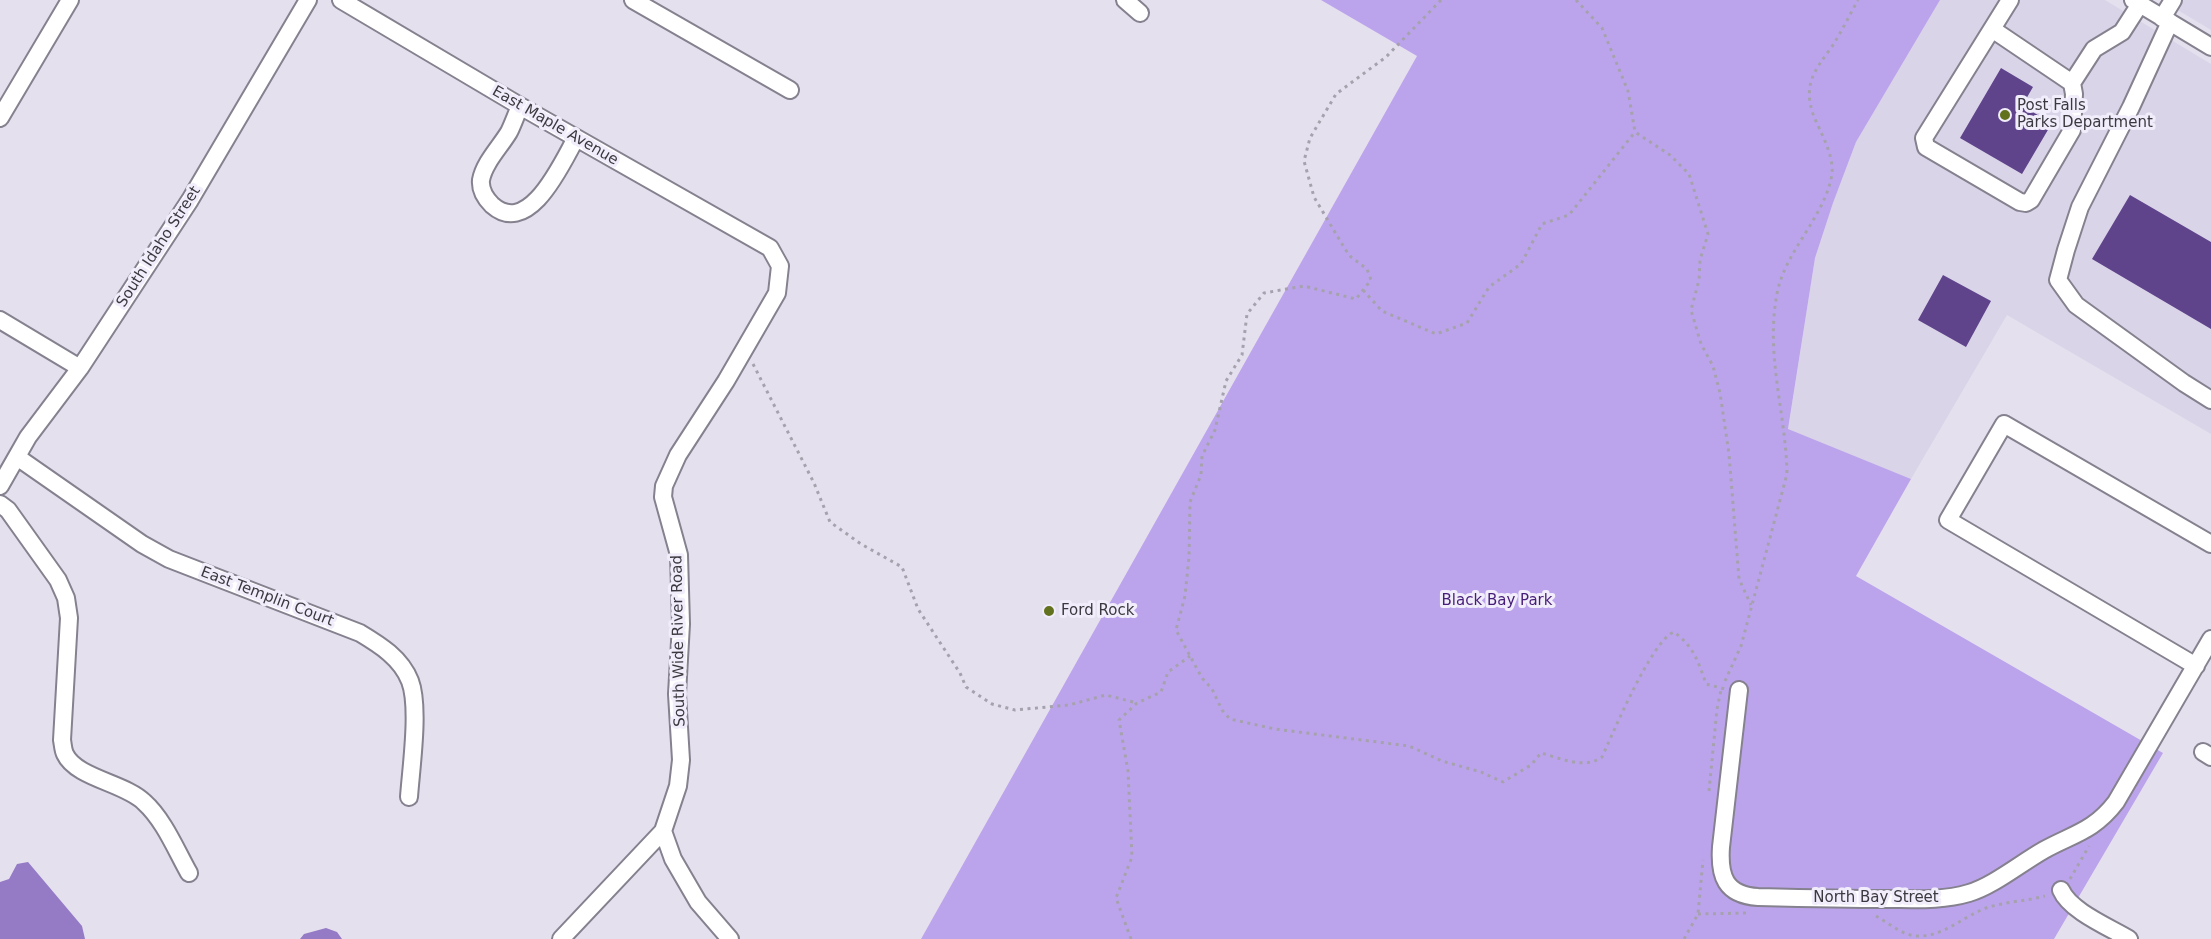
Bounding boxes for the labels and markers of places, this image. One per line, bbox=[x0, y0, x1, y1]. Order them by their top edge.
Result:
place label: Post Falls Parks Department bbox=[2017, 97, 2153, 132]
marker: Post Falls Parks Department bbox=[1998, 108, 2012, 122]
place label: Ford Rock bbox=[1061, 602, 1134, 620]
marker: Ford Rock bbox=[1042, 604, 1056, 618]

